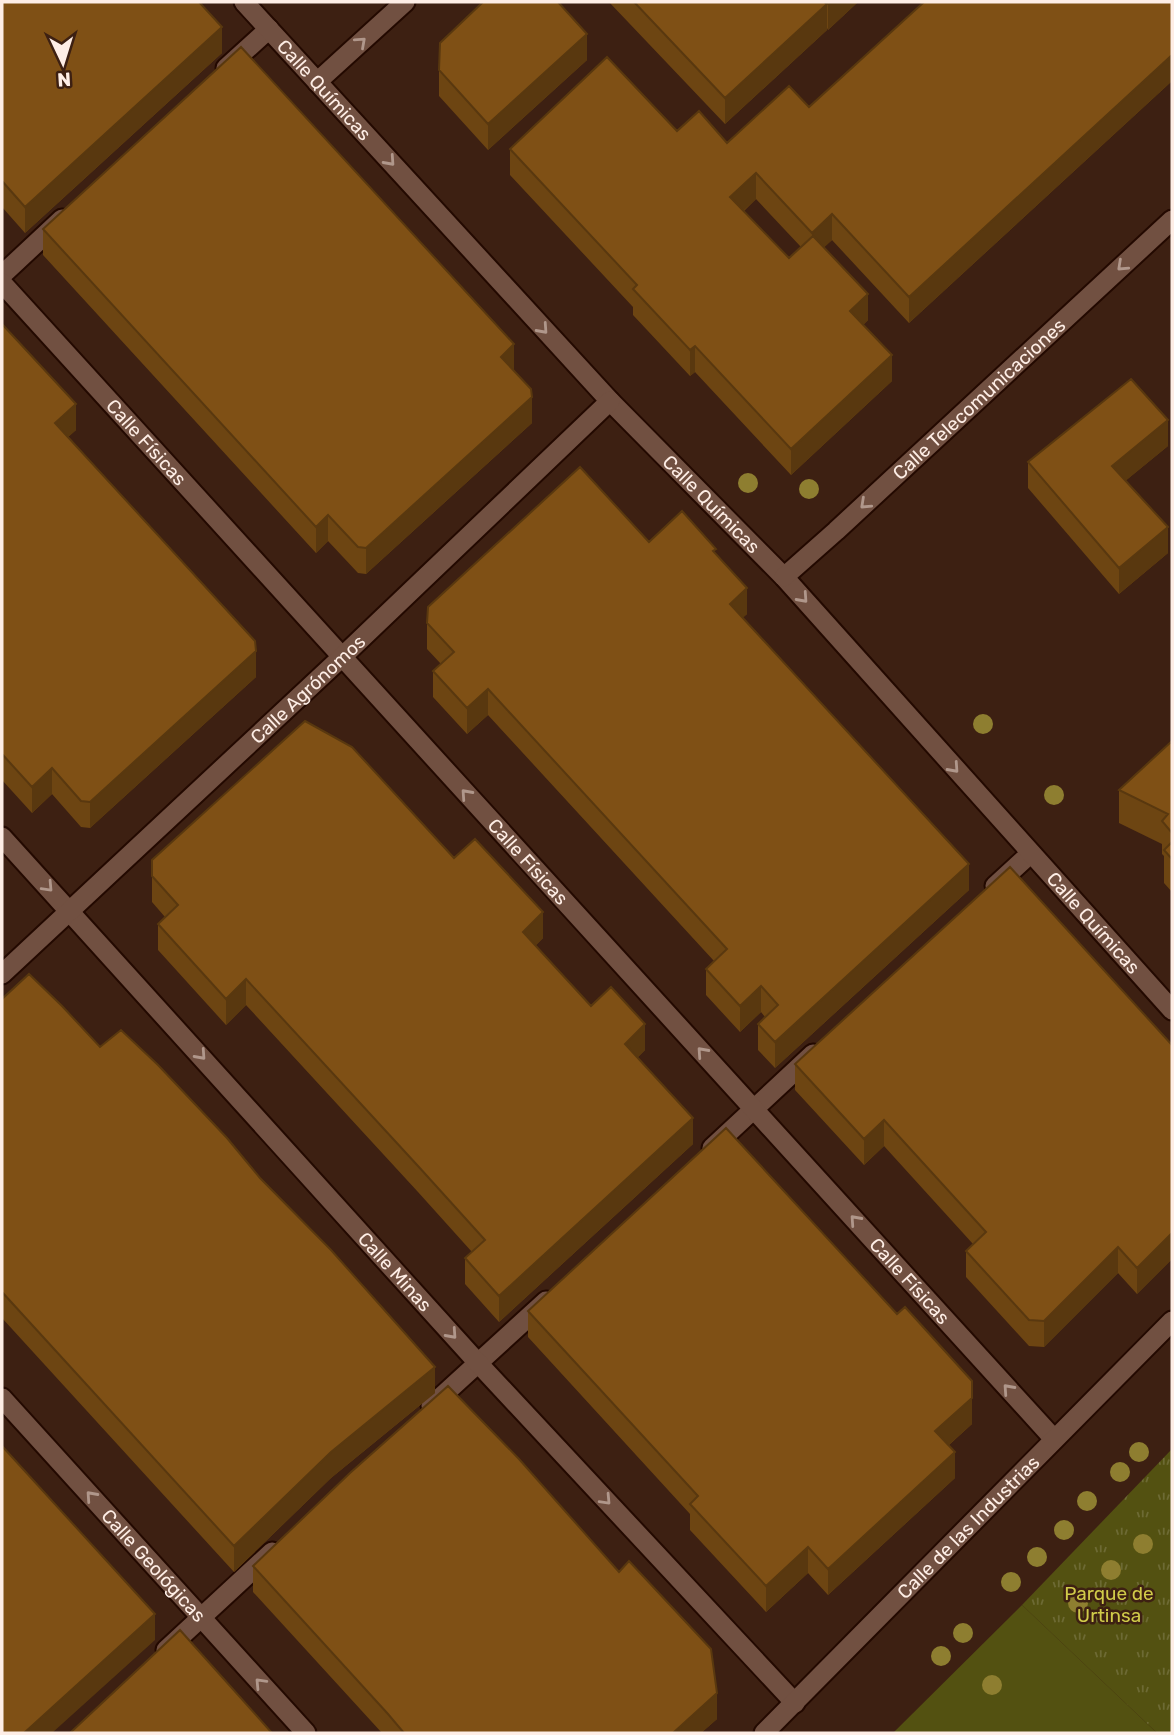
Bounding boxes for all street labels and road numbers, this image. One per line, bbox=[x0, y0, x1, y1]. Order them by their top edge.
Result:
street label: Calle Químicas bbox=[272, 35, 376, 145]
street label: Calle Telecomunicaciones bbox=[888, 314, 1070, 485]
street label: Calle Físicas bbox=[101, 394, 191, 490]
street label: Calle Químicas bbox=[658, 450, 765, 558]
street label: Calle Agrónomos bbox=[246, 630, 370, 749]
street label: Calle Físicas bbox=[483, 814, 573, 910]
street label: Calle Químicas bbox=[1042, 867, 1145, 979]
street label: Calle Minas bbox=[353, 1227, 437, 1316]
street label: Calle Físicas bbox=[865, 1233, 955, 1329]
street label: Calle de las Industrias bbox=[893, 1451, 1044, 1604]
street label: Calle Geológicas bbox=[96, 1505, 211, 1627]

